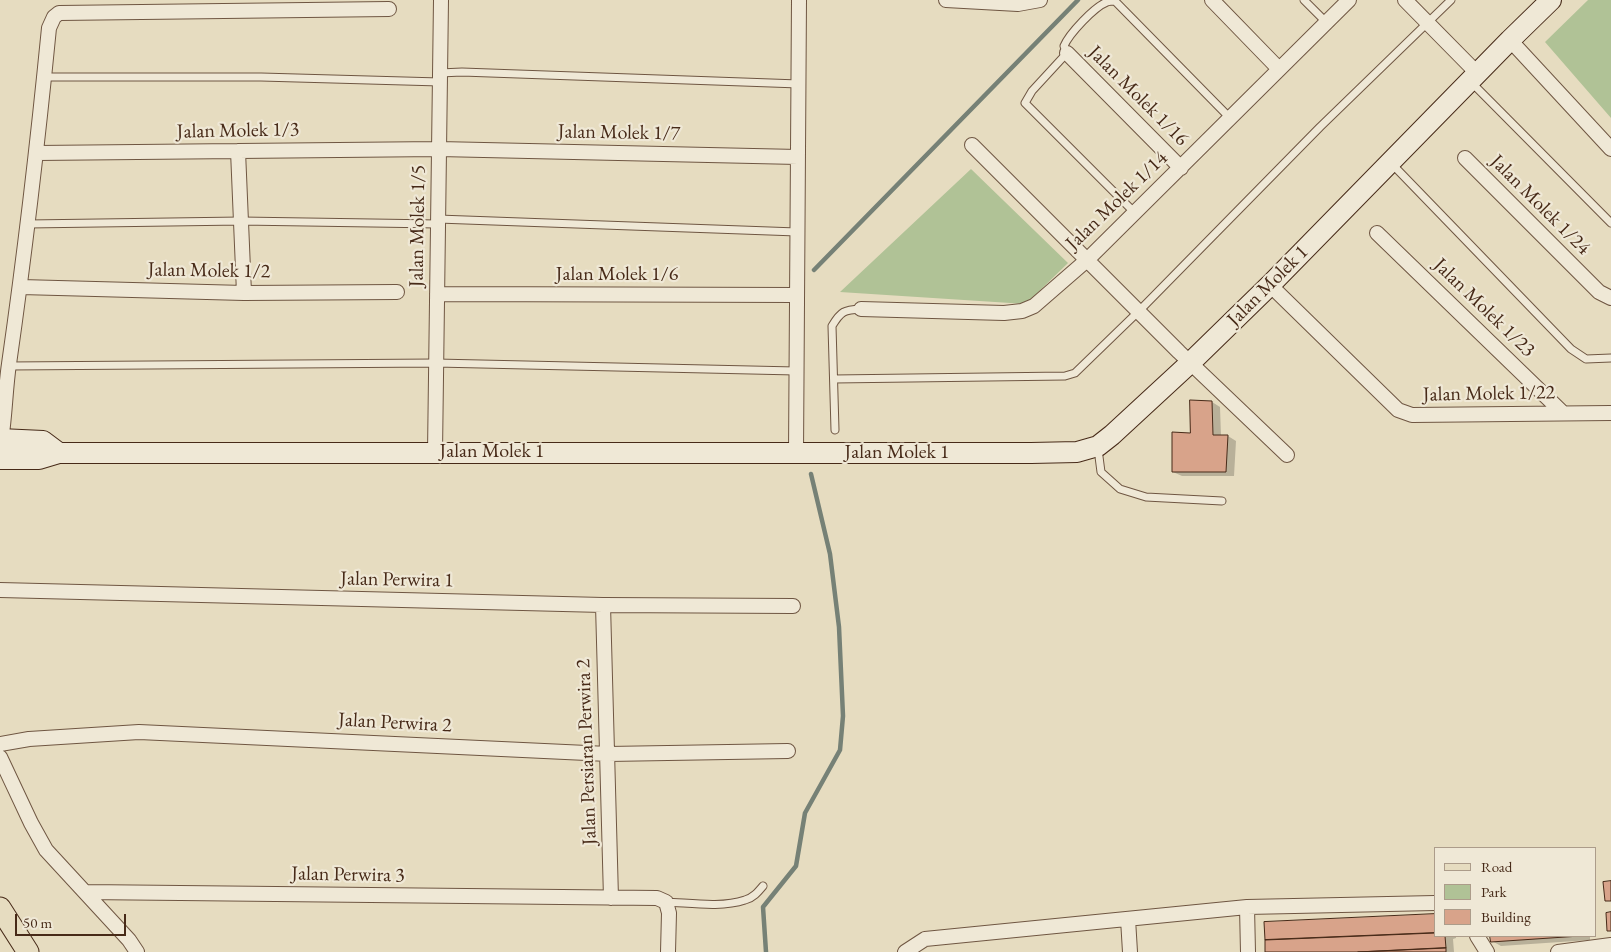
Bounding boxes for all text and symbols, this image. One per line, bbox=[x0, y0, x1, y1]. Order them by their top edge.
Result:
street label: Jalan Molek 1/16 bbox=[1083, 41, 1193, 151]
street label: Jalan Molek 1/3 bbox=[177, 118, 299, 144]
street label: Jalan Molek 1/7 bbox=[558, 120, 680, 146]
street label: Jalan Molek 1/14 bbox=[1061, 146, 1173, 256]
street label: Jalan Molek 1/24 bbox=[1485, 150, 1595, 260]
street label: Jalan Molek 1/5 bbox=[405, 165, 431, 287]
street label: Jalan Molek 1 bbox=[1222, 240, 1314, 332]
street label: Jalan Molek 1/23 bbox=[1428, 253, 1540, 363]
street label: Jalan Molek 1/2 bbox=[148, 258, 270, 284]
street label: Jalan Molek 1/6 bbox=[556, 263, 678, 287]
street label: Jalan Molek 1/22 bbox=[1423, 381, 1555, 407]
street label: Jalan Molek 1 bbox=[440, 440, 544, 464]
street label: Jalan Molek 1 bbox=[845, 441, 949, 465]
street label: Jalan Perwira 1 bbox=[340, 567, 454, 593]
street label: Jalan Persiaran Perwira 2 bbox=[572, 658, 602, 846]
street label: Jalan Perwira 2 bbox=[338, 708, 452, 738]
legend bbox=[1434, 847, 1596, 937]
text: Road bbox=[1481, 857, 1512, 876]
street label: Jalan Perwira 3 bbox=[291, 862, 405, 888]
text: Park bbox=[1481, 882, 1507, 901]
scale bar bbox=[18, 904, 129, 936]
text: Building bbox=[1481, 907, 1531, 926]
text: 50 m bbox=[23, 913, 52, 932]

